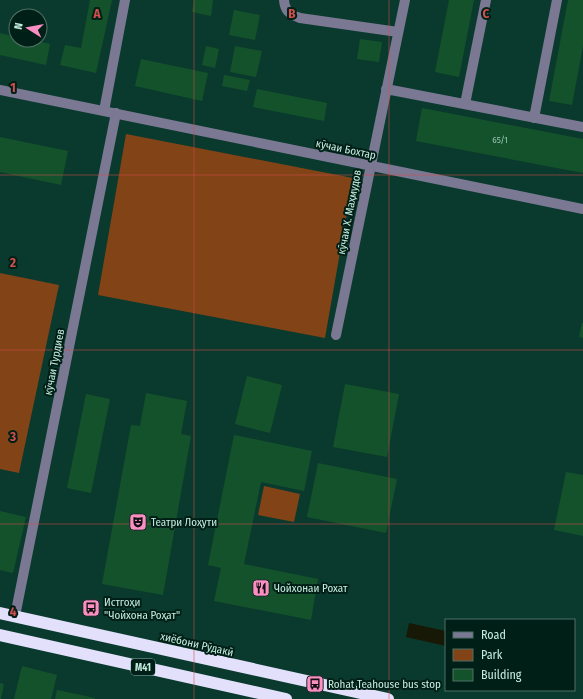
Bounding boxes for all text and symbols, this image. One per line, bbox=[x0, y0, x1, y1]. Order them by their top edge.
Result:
text: A bbox=[92, 6, 101, 21]
text: B bbox=[288, 6, 296, 21]
text: C bbox=[483, 6, 490, 21]
north arrow bbox=[8, 8, 48, 48]
text: N bbox=[12, 22, 26, 31]
text: 1 bbox=[10, 80, 16, 95]
house number: 65/1 bbox=[492, 135, 508, 145]
street label: кӯчаи Бохтар bbox=[315, 137, 377, 162]
street label: кӯчаи Х. Маҳмудов bbox=[335, 169, 364, 256]
text: 2 bbox=[9, 255, 16, 270]
street label: кӯчаи Турдиев bbox=[42, 328, 67, 396]
text: 3 bbox=[9, 429, 16, 444]
theatre icon: Театри Лоҳути bbox=[128, 512, 148, 532]
place label: Театри Лоҳути bbox=[151, 516, 217, 529]
restaurant icon: Чойхонаи Рохат bbox=[251, 578, 271, 598]
place label: Чойхонаи Рохат bbox=[274, 582, 348, 595]
place label: Истгоҳи "Чойхона Роҳат" bbox=[104, 596, 180, 622]
bus stop icon: Истгоҳи "Чойхона Роҳат" bbox=[81, 598, 101, 618]
text: 4 bbox=[10, 604, 17, 619]
legend bbox=[445, 619, 575, 691]
text: Road bbox=[481, 628, 506, 642]
street label: хиёбони Рӯдакӣ bbox=[159, 630, 235, 659]
text: Park bbox=[481, 648, 503, 662]
road number: M41 bbox=[131, 659, 155, 675]
text: Building bbox=[481, 668, 522, 682]
bus stop icon: Rohat Teahouse bus stop bbox=[305, 674, 325, 694]
place label: Rohat Teahouse bus stop bbox=[328, 678, 441, 691]

